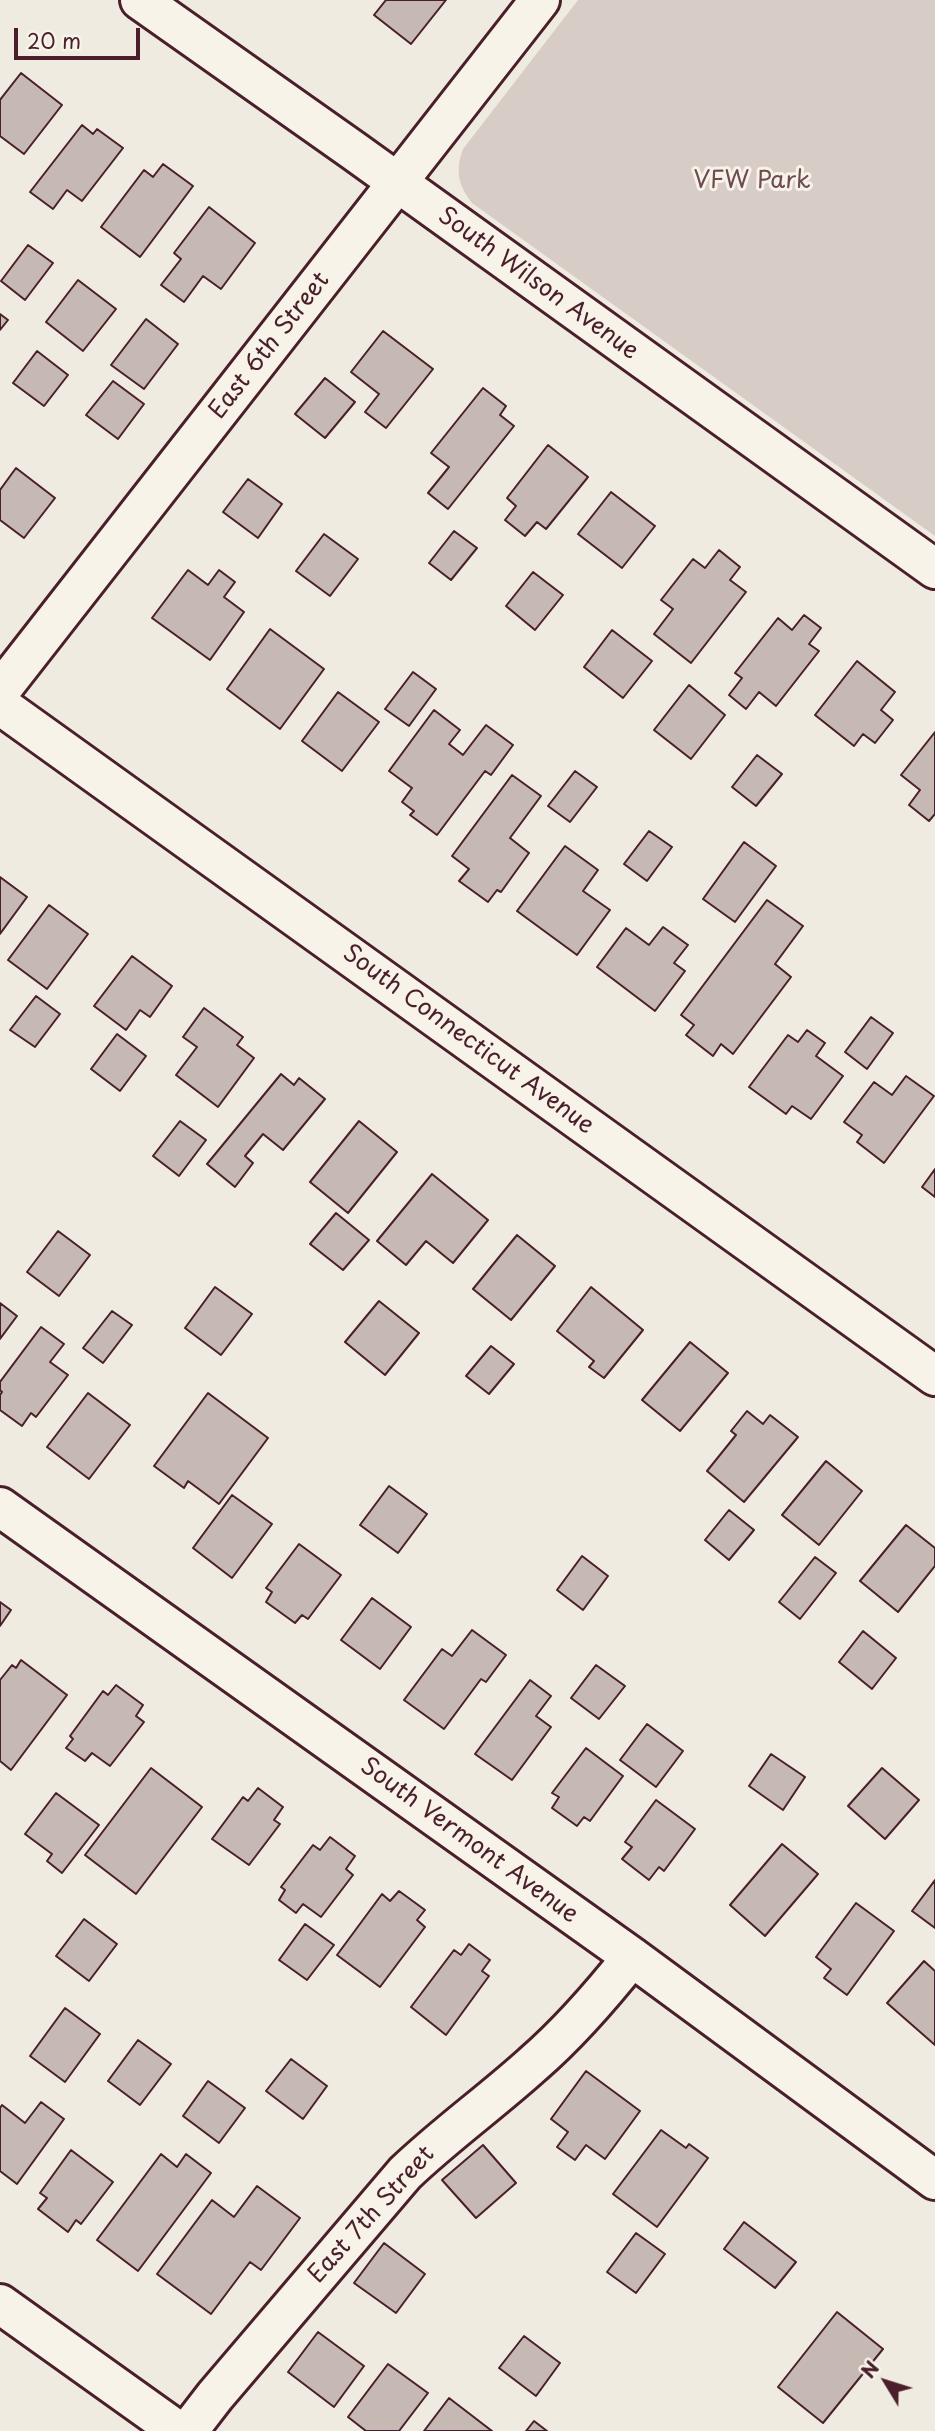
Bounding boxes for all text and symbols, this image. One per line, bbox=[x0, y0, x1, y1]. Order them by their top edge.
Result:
scale bar bbox=[18, 14, 144, 58]
text: 20 m bbox=[27, 24, 81, 56]
park label: VFW Park bbox=[694, 167, 810, 195]
street label: South Wilson Avenue bbox=[432, 202, 644, 366]
street label: East 6th Street bbox=[204, 267, 336, 425]
street label: South Connecticut Avenue bbox=[337, 939, 599, 1141]
street label: South Vermont Avenue bbox=[355, 1752, 583, 1930]
street label: East 7th Street bbox=[303, 2141, 441, 2289]
north arrow bbox=[851, 2347, 921, 2417]
text: N bbox=[854, 2355, 885, 2384]

